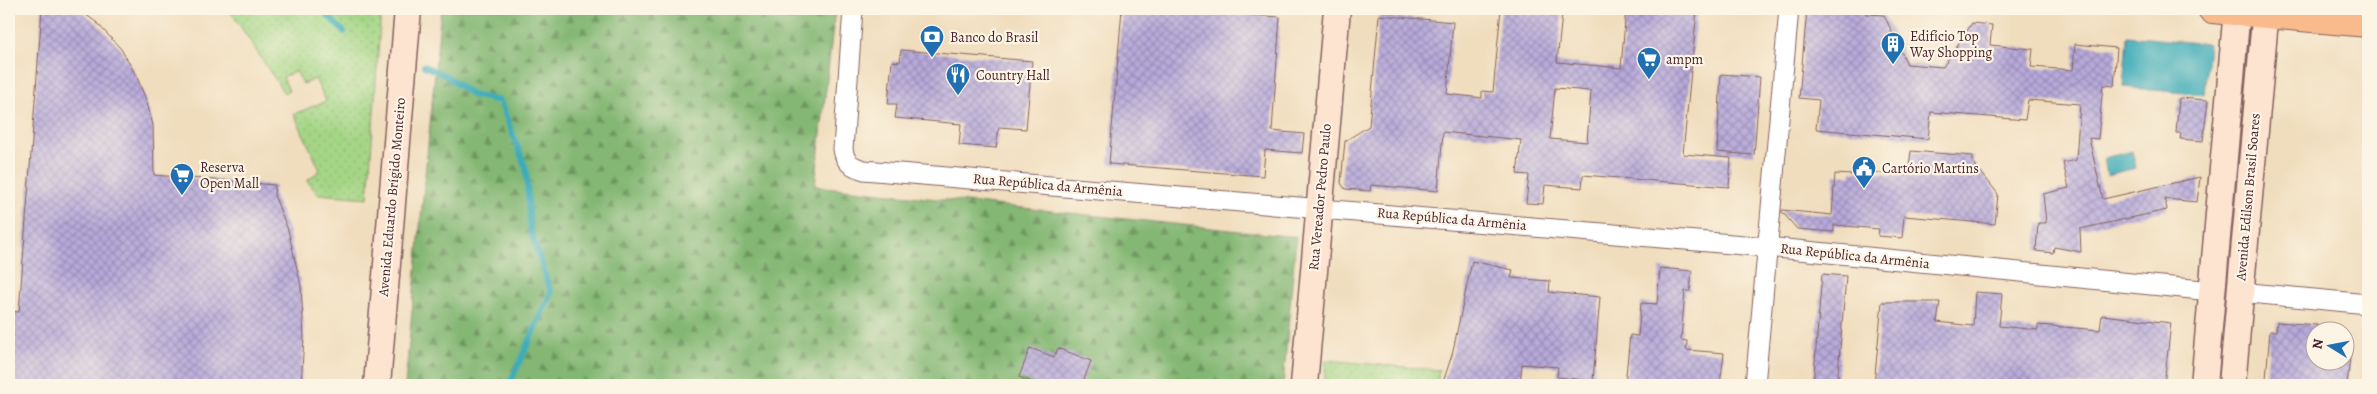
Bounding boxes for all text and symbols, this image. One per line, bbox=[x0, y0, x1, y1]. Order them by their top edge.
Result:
bank icon: Banco do Brasil bbox=[919, 24, 945, 58]
place label: Edifício Top Way Shopping bbox=[1909, 27, 1992, 62]
place label: Banco do Brasil bbox=[950, 28, 1039, 47]
building icon: Edifício Top Way Shopping bbox=[1880, 31, 1906, 65]
supermarket icon: ampm bbox=[1636, 46, 1662, 80]
place label: ampm bbox=[1666, 50, 1704, 69]
restaurant icon: Country Hall bbox=[945, 62, 971, 96]
place label: Country Hall bbox=[976, 66, 1050, 85]
street label: Avenida Eduardo Brígido Monteiro bbox=[374, 97, 410, 298]
street label: Avenida Edilson Brasil Soares bbox=[2231, 113, 2265, 282]
street label: Rua Vereador Pedro Paulo bbox=[1304, 123, 1336, 271]
public building icon: Cartório Martins bbox=[1851, 155, 1877, 189]
place label: Reserva Open Mall bbox=[200, 158, 259, 193]
place label: Cartório Martins bbox=[1882, 159, 1979, 178]
supermarket icon: Reserva Open Mall bbox=[169, 162, 195, 196]
street label: Rua República da Armênia bbox=[972, 169, 1124, 201]
street label: Rua República da Armênia bbox=[1376, 203, 1528, 235]
street label: Rua República da Armênia bbox=[1779, 239, 1931, 273]
north arrow bbox=[2304, 322, 2354, 372]
text: N bbox=[2307, 337, 2328, 351]

